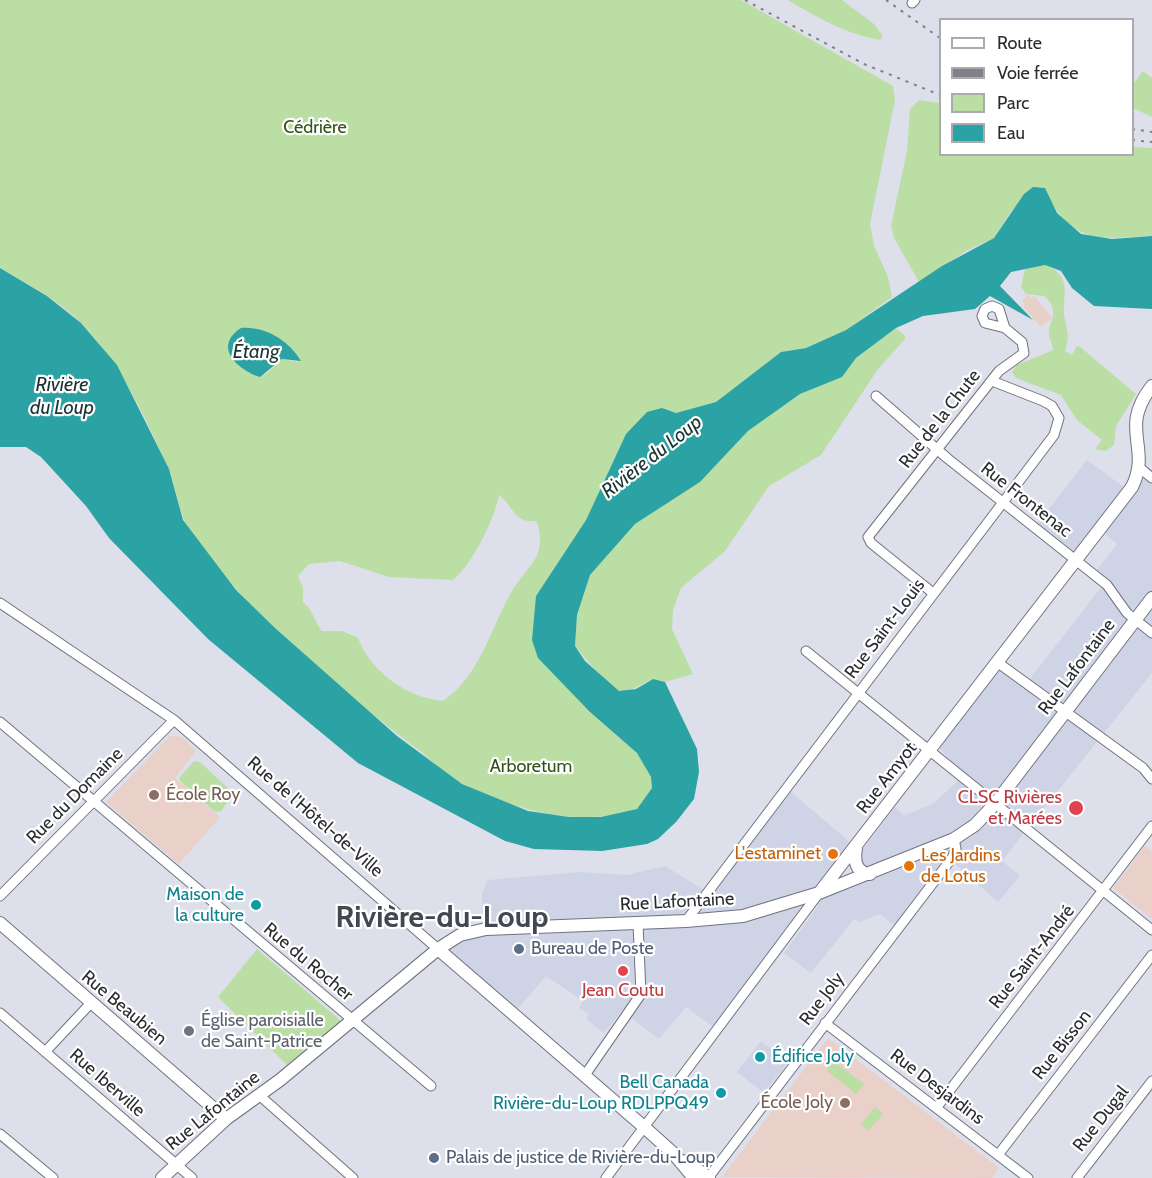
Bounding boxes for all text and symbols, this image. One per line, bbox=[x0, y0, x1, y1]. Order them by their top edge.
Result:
legend bbox=[939, 18, 1134, 156]
text: Route bbox=[997, 32, 1042, 54]
text: Voie ferrée bbox=[997, 62, 1078, 84]
text: Parc bbox=[997, 92, 1029, 114]
park label: Cédrière bbox=[283, 117, 347, 139]
text: Eau bbox=[997, 122, 1025, 144]
water label: Étang bbox=[233, 340, 279, 364]
street label: Rue de la Chute bbox=[895, 365, 985, 473]
water label: Rivière du Loup bbox=[30, 373, 94, 420]
water label: Rivière du Loup bbox=[597, 410, 707, 504]
street label: Rue Frontenac bbox=[976, 458, 1076, 542]
street label: Rue Saint-Louis bbox=[840, 575, 930, 683]
street label: Rue Lafontaine bbox=[1034, 615, 1120, 719]
street label: Rue Amyot bbox=[852, 738, 922, 818]
street label: Rue du Domaine bbox=[22, 743, 128, 849]
street label: Rue de l'Hôtel-de-Ville bbox=[243, 752, 387, 882]
park label: Arboretum bbox=[490, 756, 572, 778]
place label: École Roy bbox=[166, 784, 240, 806]
place label: CLSC Rivières et Marées bbox=[958, 787, 1062, 830]
marker: École Roy bbox=[147, 788, 161, 802]
marker: CLSC Rivières et Marées bbox=[1067, 799, 1085, 817]
place label: L'estaminet bbox=[735, 843, 821, 865]
place label: Les Jardins de Lotus bbox=[921, 845, 1000, 888]
marker: L'estaminet bbox=[826, 847, 840, 861]
marker: Les Jardins de Lotus bbox=[902, 859, 916, 873]
place label: Maison de la culture bbox=[166, 884, 244, 926]
street label: Rue Lafontaine bbox=[619, 888, 735, 916]
marker: Maison de la culture bbox=[249, 898, 263, 912]
district label: Rivière-du-Loup bbox=[336, 900, 548, 936]
street label: Rue Saint-André bbox=[985, 901, 1079, 1013]
street label: Rue du Rocher bbox=[259, 918, 357, 1006]
place label: Bureau de Poste bbox=[531, 938, 654, 960]
marker: Bureau de Poste bbox=[512, 942, 526, 956]
marker: Jean Coutu bbox=[616, 964, 630, 978]
street label: Rue Beaubien bbox=[77, 966, 171, 1050]
street label: Rue Joly bbox=[795, 968, 849, 1030]
place label: Jean Coutu bbox=[582, 980, 664, 1002]
street label: Rue Bisson bbox=[1028, 1006, 1096, 1084]
place label: Église paroisialle de Saint-Patrice bbox=[201, 1010, 324, 1052]
marker: Église paroisialle de Saint-Patrice bbox=[182, 1024, 196, 1038]
street label: Rue Iberville bbox=[65, 1044, 149, 1122]
street label: Rue Desjardins bbox=[886, 1045, 988, 1129]
place label: Édifice Joly bbox=[772, 1046, 854, 1068]
marker: Édifice Joly bbox=[753, 1050, 767, 1064]
street label: Rue Lafontaine bbox=[162, 1067, 264, 1155]
place label: Bell Canada Rivière-du-Loup RDLPPQ49 bbox=[493, 1072, 709, 1114]
street label: Rue Dugal bbox=[1069, 1082, 1133, 1156]
marker: Bell Canada Rivière-du-Loup RDLPPQ49 bbox=[714, 1086, 728, 1100]
place label: École Joly bbox=[760, 1092, 833, 1114]
marker: École Joly bbox=[838, 1096, 852, 1110]
place label: Palais de justice de Rivière-du-Loup bbox=[446, 1147, 715, 1169]
marker: Palais de justice de Rivière-du-Loup bbox=[427, 1151, 441, 1165]

